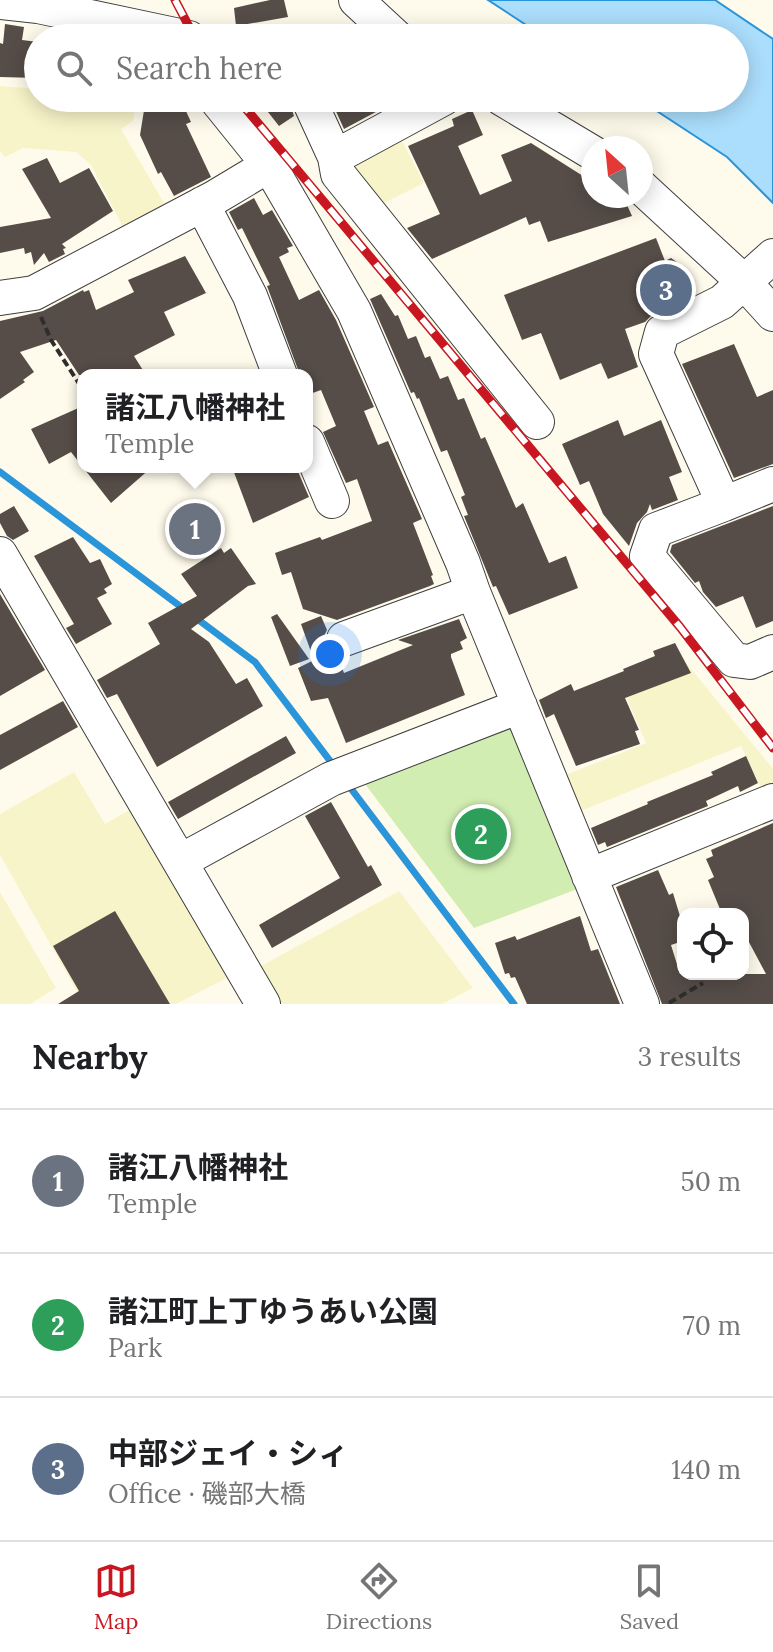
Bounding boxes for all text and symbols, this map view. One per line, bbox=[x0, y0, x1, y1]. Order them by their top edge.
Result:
search box bbox=[24, 24, 749, 112]
icon: search bbox=[52, 46, 96, 90]
text: Search here bbox=[116, 49, 283, 87]
north arrow bbox=[581, 136, 653, 208]
pin: 3 bbox=[640, 260, 692, 320]
popup bbox=[77, 369, 313, 473]
text: 諸江八幡神社 bbox=[105, 388, 285, 426]
text: Temple bbox=[105, 427, 194, 460]
pin: 1 bbox=[169, 499, 221, 559]
your location bbox=[310, 634, 350, 674]
pin: 2 bbox=[455, 804, 507, 864]
map controls bbox=[677, 908, 749, 980]
button: locate bbox=[677, 908, 749, 980]
text: Nearby bbox=[32, 1035, 148, 1078]
text: 3 results bbox=[638, 1040, 741, 1073]
text: 諸江八幡神社 bbox=[108, 1148, 288, 1186]
text: 1 bbox=[53, 1165, 63, 1198]
text: 50 m bbox=[681, 1165, 741, 1198]
text: Temple bbox=[108, 1187, 197, 1220]
text: 諸江町上丁ゆうあい公園 bbox=[108, 1292, 438, 1330]
text: 2 bbox=[51, 1309, 65, 1342]
text: 70 m bbox=[683, 1309, 741, 1342]
text: Park bbox=[108, 1331, 162, 1364]
text: 中部ジェイ・シィ bbox=[108, 1434, 348, 1472]
text: 3 bbox=[51, 1453, 65, 1486]
text: 140 m bbox=[671, 1453, 741, 1486]
text: Office · 磯部大橋 bbox=[108, 1477, 306, 1510]
tab: Map bbox=[94, 1559, 138, 1635]
tab: Directions bbox=[326, 1559, 432, 1635]
tab: Saved bbox=[620, 1559, 679, 1635]

